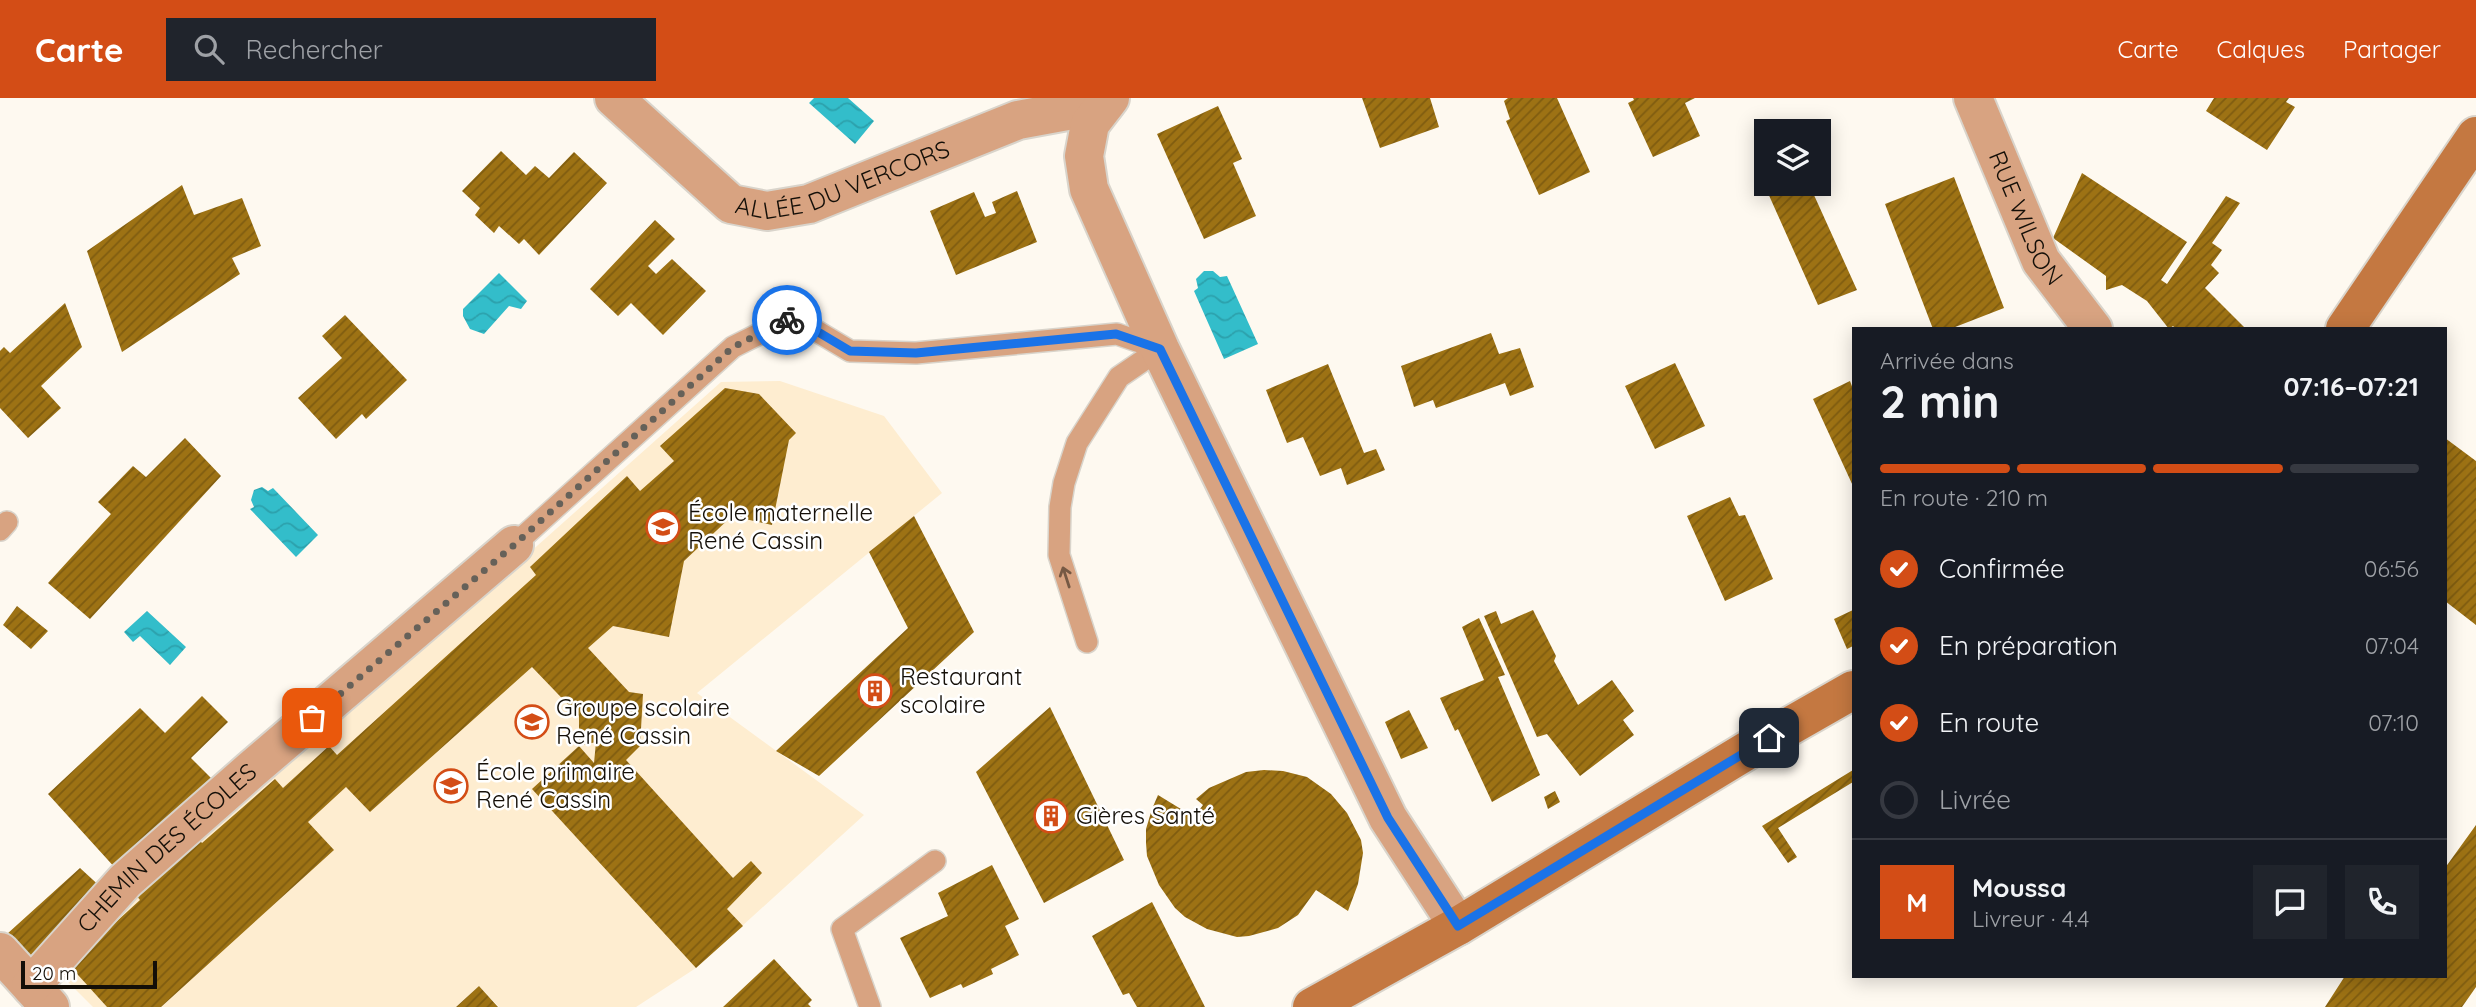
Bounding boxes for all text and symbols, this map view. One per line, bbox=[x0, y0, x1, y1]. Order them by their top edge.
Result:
search box bbox=[166, 18, 656, 81]
text: Carte bbox=[35, 29, 124, 70]
icon: search bbox=[190, 30, 228, 68]
text: Rechercher bbox=[246, 33, 383, 66]
text: Carte bbox=[2117, 34, 2179, 64]
text: Calques bbox=[2217, 34, 2305, 64]
text: Partager bbox=[2343, 34, 2441, 64]
map controls bbox=[1754, 119, 1831, 196]
button: layers bbox=[1754, 119, 1831, 196]
street label: ALLÉE DU VERCORS bbox=[733, 133, 954, 225]
street label: RUE WILSON bbox=[1983, 146, 2070, 291]
courier bbox=[752, 285, 822, 355]
icon: bike bbox=[768, 301, 806, 339]
text: Arrivée dans bbox=[1880, 346, 2014, 375]
text: 07:16–07:21 bbox=[2284, 370, 2419, 403]
text: 2 min bbox=[1880, 372, 2000, 430]
text: En route · 210 m bbox=[1880, 483, 2048, 512]
place label: École maternelle René Cassin bbox=[688, 497, 873, 555]
school or university icon: École maternelle René Cassin bbox=[644, 508, 682, 546]
icon: check bbox=[1880, 550, 1918, 588]
text: Confirmée bbox=[1939, 552, 2065, 585]
text: 06:56 bbox=[2364, 554, 2419, 583]
one-way arrow bbox=[1059, 567, 1071, 589]
icon: check bbox=[1880, 627, 1918, 665]
text: En préparation bbox=[1939, 629, 2118, 662]
text: 07:04 bbox=[2365, 631, 2419, 660]
place label: Restaurant scolaire bbox=[900, 661, 1022, 719]
building icon: Restaurant scolaire bbox=[856, 672, 894, 710]
pin bbox=[282, 688, 342, 748]
place label: Groupe scolaire René Cassin bbox=[556, 692, 730, 750]
icon: bag bbox=[293, 699, 331, 737]
school or university icon: Groupe scolaire René Cassin bbox=[513, 703, 551, 741]
icon: check bbox=[1880, 704, 1918, 742]
text: En route bbox=[1939, 706, 2039, 739]
pin bbox=[1739, 708, 1799, 768]
text: 07:10 bbox=[2368, 708, 2419, 737]
icon: home bbox=[1750, 719, 1788, 757]
street label: CHEMIN DES ÉCOLES bbox=[70, 756, 262, 938]
place label: École primaire René Cassin bbox=[476, 756, 635, 814]
school or university icon: École primaire René Cassin bbox=[432, 767, 470, 805]
text: Livrée bbox=[1939, 783, 2011, 816]
building icon: Gières Santé bbox=[1032, 797, 1070, 835]
place label: Gières Santé bbox=[1076, 800, 1215, 830]
button: chat bbox=[2253, 865, 2327, 939]
button: phone bbox=[2345, 865, 2419, 939]
text: Moussa bbox=[1972, 871, 2066, 904]
text: M bbox=[1906, 886, 1928, 919]
text: Livreur · 4.4 bbox=[1972, 904, 2089, 933]
scale bar bbox=[21, 958, 158, 990]
text: 20 m bbox=[32, 961, 76, 985]

